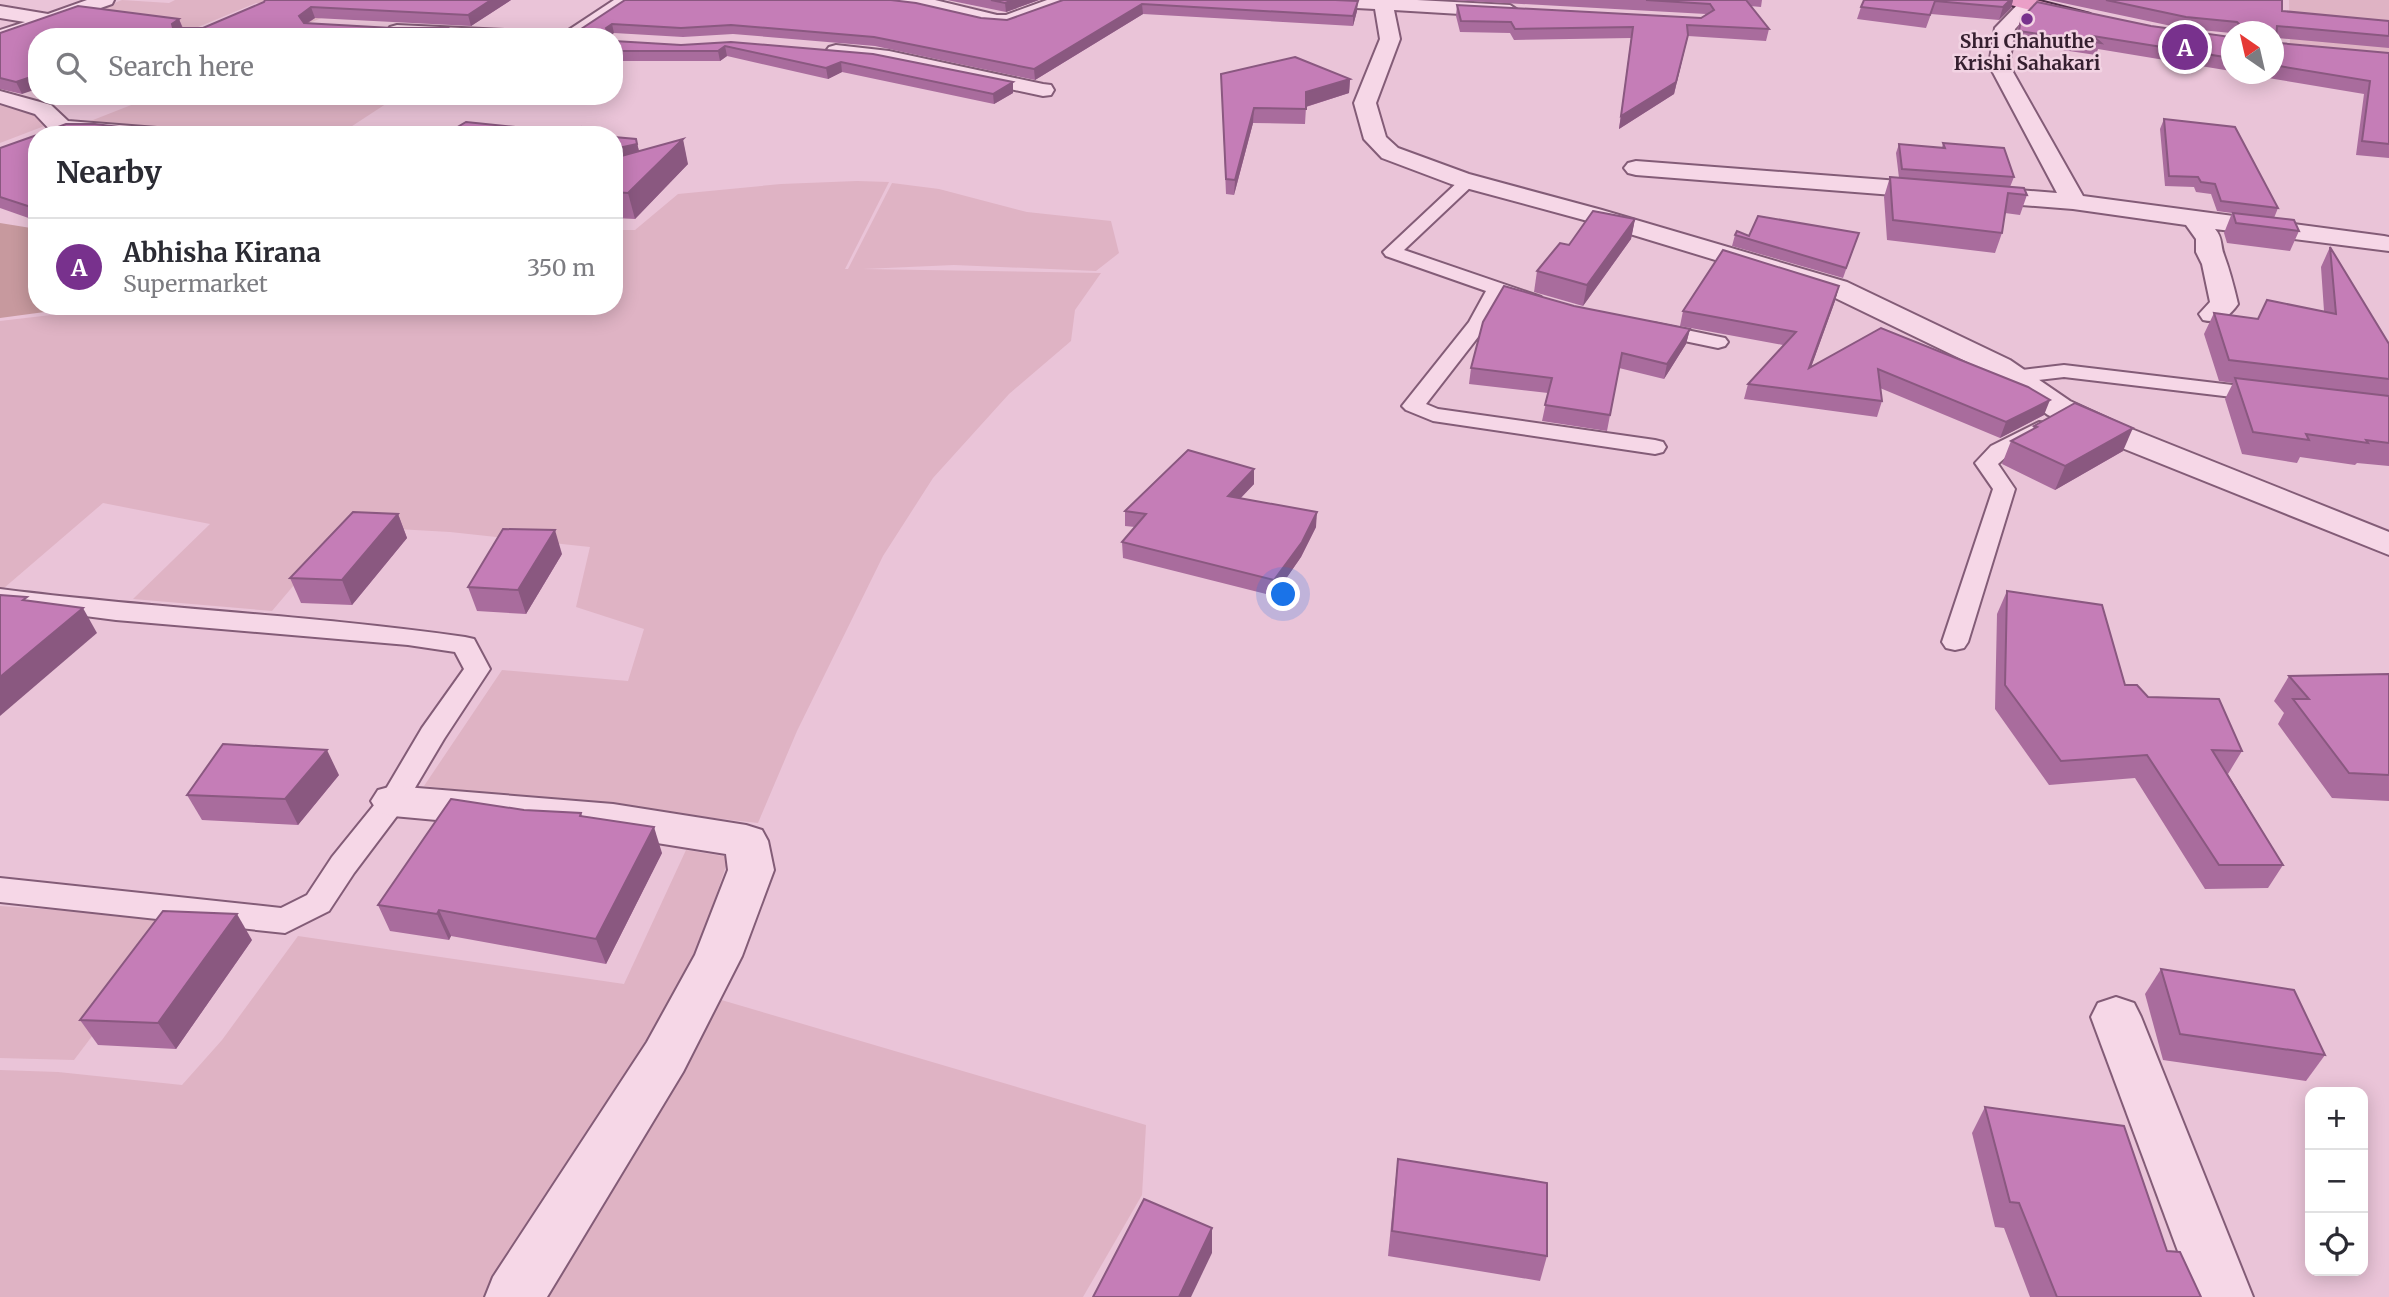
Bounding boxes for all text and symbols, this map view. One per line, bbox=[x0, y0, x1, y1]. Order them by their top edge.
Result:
marker: Shri Chahuthe Krishi Sahakari bbox=[2019, 11, 2035, 27]
pin: A bbox=[2162, 21, 2208, 73]
north arrow bbox=[2221, 21, 2284, 84]
search box bbox=[28, 28, 623, 105]
place label: Shri Chahuthe Krishi Sahakari bbox=[1954, 29, 2101, 75]
icon: search bbox=[52, 48, 90, 86]
text: Search here bbox=[108, 50, 254, 83]
text: Nearby bbox=[56, 153, 162, 191]
text: Abhisha Kirana bbox=[123, 236, 321, 269]
text: A bbox=[71, 253, 87, 282]
text: 350 m bbox=[527, 253, 595, 282]
text: Supermarket bbox=[123, 269, 268, 298]
your location bbox=[1266, 577, 1300, 611]
map controls bbox=[2305, 1087, 2368, 1276]
button: + bbox=[2305, 1087, 2368, 1150]
button: − bbox=[2305, 1150, 2368, 1213]
button: locate bbox=[2305, 1213, 2368, 1276]

